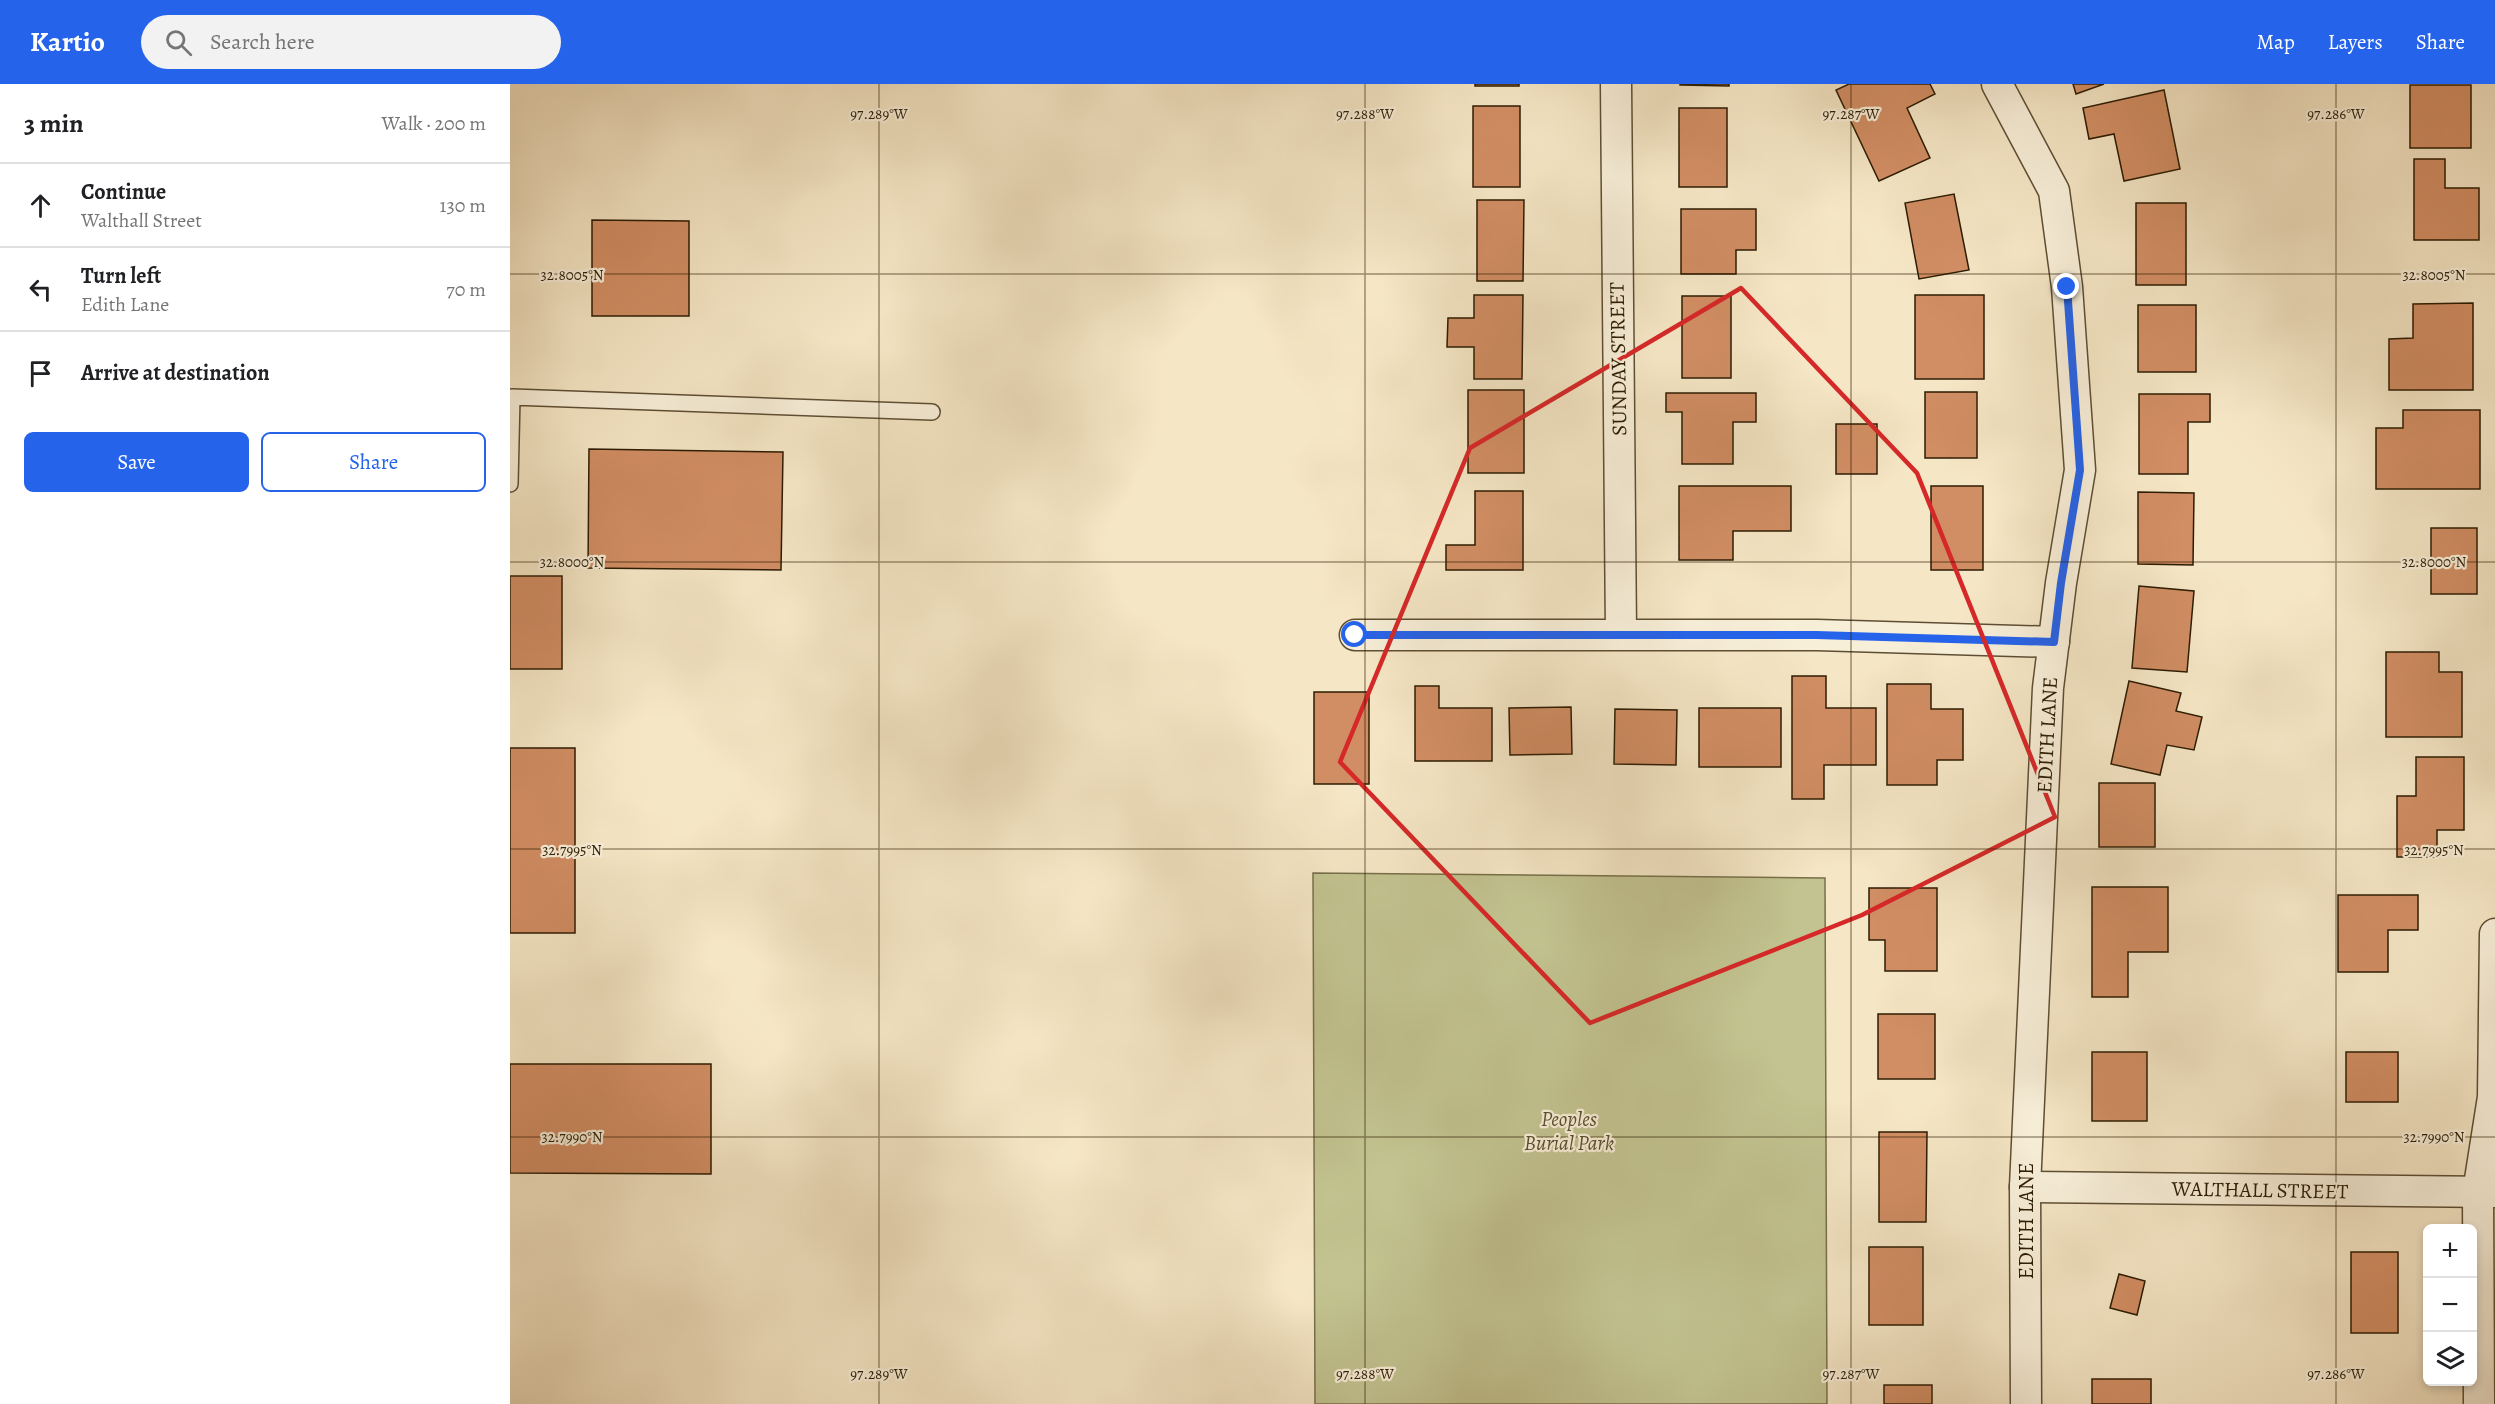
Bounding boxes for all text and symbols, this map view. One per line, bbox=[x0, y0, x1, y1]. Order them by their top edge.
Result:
search box bbox=[141, 15, 561, 69]
text: Kartio bbox=[30, 23, 105, 61]
icon: search bbox=[162, 26, 195, 59]
text: Search here bbox=[210, 27, 315, 57]
text: Map bbox=[2256, 28, 2295, 56]
text: Layers bbox=[2328, 28, 2383, 56]
text: Share bbox=[2416, 28, 2465, 56]
text: 97.289°W bbox=[850, 104, 908, 124]
text: 97.288°W bbox=[1336, 104, 1394, 124]
text: 97.287°W bbox=[1823, 104, 1879, 124]
text: 97.286°W bbox=[2307, 104, 2365, 124]
text: 3 min bbox=[24, 106, 84, 141]
text: Walk · 200 m bbox=[382, 110, 486, 137]
text: Continue bbox=[81, 177, 166, 207]
icon: ahead bbox=[24, 189, 57, 222]
text: 130 m bbox=[440, 192, 486, 219]
text: Walthall Street bbox=[81, 207, 202, 234]
text: Turn left bbox=[81, 261, 161, 291]
text: 32.8005°N bbox=[541, 265, 604, 285]
text: 32.8005°N bbox=[2403, 265, 2466, 285]
icon: left bbox=[24, 273, 57, 306]
route end bbox=[2053, 273, 2079, 299]
text: 70 m bbox=[446, 276, 486, 303]
street label: SUNDAY STREET bbox=[1603, 281, 1633, 436]
text: Edith Lane bbox=[81, 291, 169, 318]
icon: arrive bbox=[24, 357, 57, 390]
text: Arrive at destination bbox=[81, 358, 270, 388]
button: Save bbox=[24, 432, 249, 492]
button: Share bbox=[261, 432, 486, 492]
text: 32.8000°N bbox=[540, 552, 604, 572]
text: 32.8000°N bbox=[2402, 552, 2466, 572]
route start bbox=[1341, 621, 1367, 647]
street label: EDITH LANE bbox=[2030, 676, 2064, 794]
text: 32.7995°N bbox=[542, 840, 602, 860]
text: 32.7995°N bbox=[2404, 840, 2464, 860]
park label: Peoples Burial Park bbox=[1524, 1105, 1614, 1157]
text: 32.7990°N bbox=[541, 1127, 603, 1147]
text: 32.7990°N bbox=[2403, 1127, 2465, 1147]
street label: EDITH LANE bbox=[2012, 1163, 2040, 1279]
street label: WALTHALL STREET bbox=[2170, 1174, 2349, 1206]
map controls bbox=[2423, 1224, 2477, 1386]
button: + bbox=[2423, 1224, 2477, 1278]
button: − bbox=[2423, 1278, 2477, 1332]
button: layers bbox=[2423, 1332, 2477, 1386]
text: 97.289°W bbox=[850, 1364, 908, 1384]
text: 97.288°W bbox=[1336, 1364, 1394, 1384]
text: 97.287°W bbox=[1823, 1364, 1879, 1384]
text: 97.286°W bbox=[2307, 1364, 2365, 1384]

